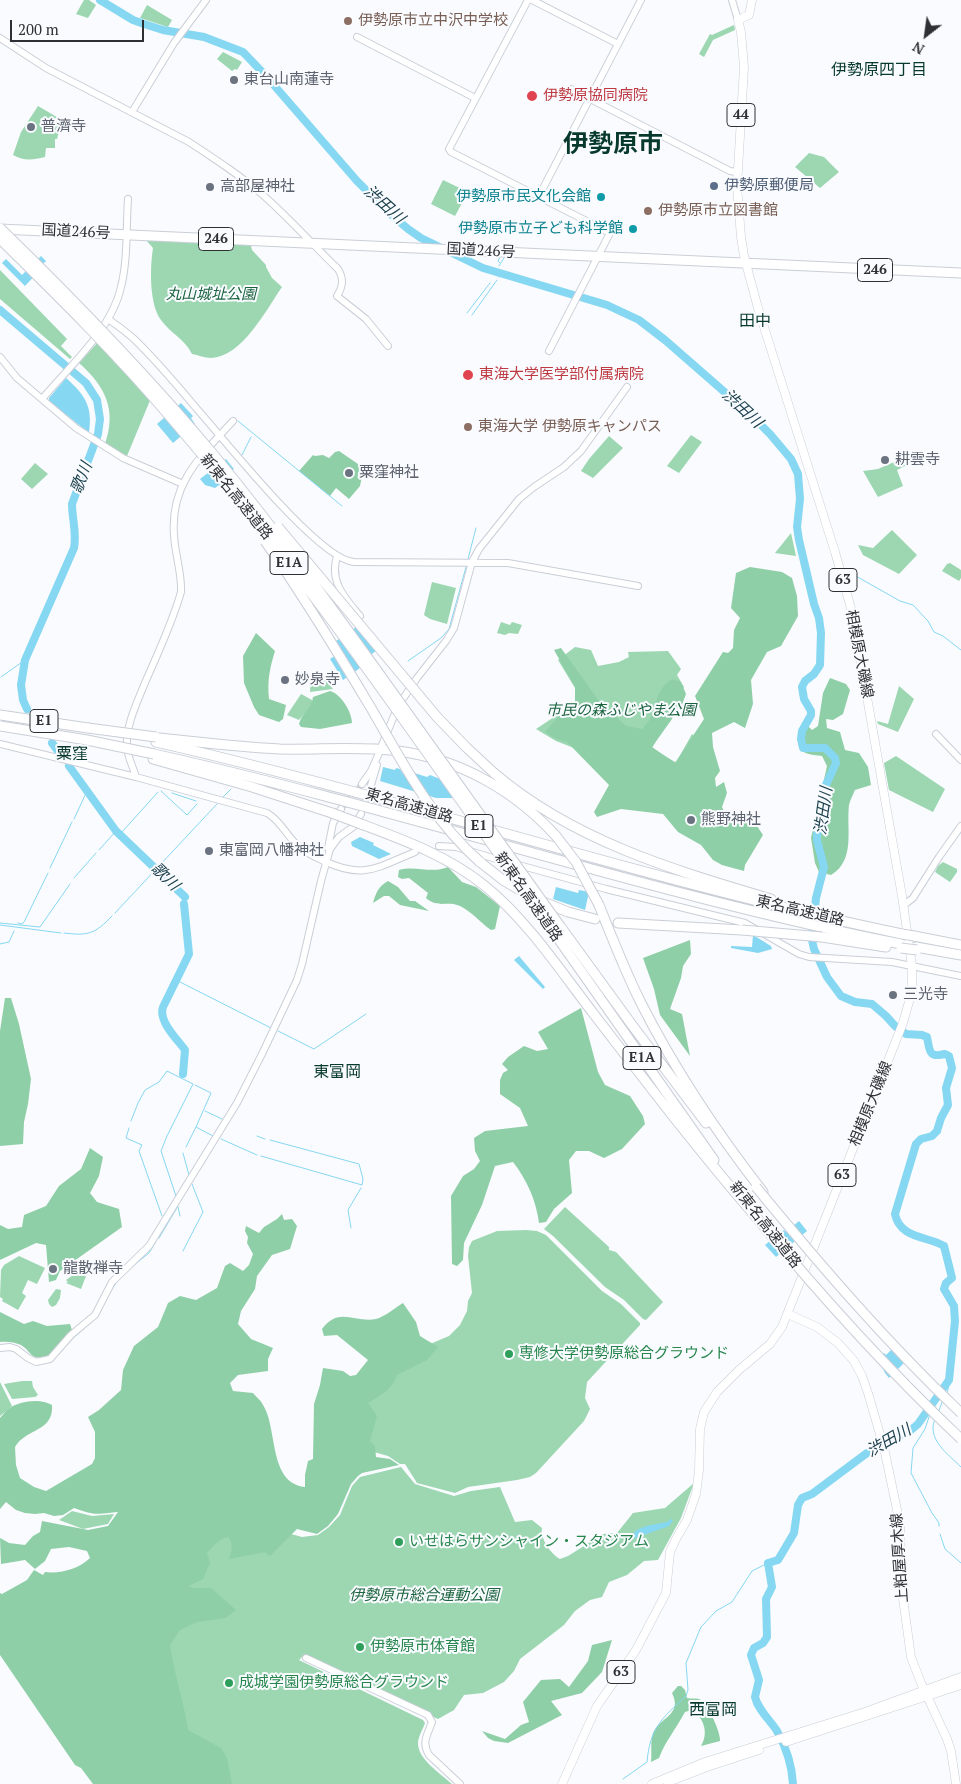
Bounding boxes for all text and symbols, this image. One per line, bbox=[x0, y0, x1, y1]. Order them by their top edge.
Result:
scale bar bbox=[12, 10, 146, 42]
north arrow bbox=[901, 10, 951, 60]
place label: 伊勢原市立中沢中学校 bbox=[358, 12, 508, 30]
marker: 伊勢原市立中沢中学校 bbox=[342, 15, 354, 27]
text: 200 m bbox=[18, 19, 59, 39]
text: N bbox=[909, 38, 928, 59]
district label: 伊勢原四丁目 bbox=[831, 60, 927, 80]
place label: 東台山南蓮寺 bbox=[244, 71, 334, 89]
marker: 東台山南蓮寺 bbox=[228, 74, 240, 86]
place label: 伊勢原協同病院 bbox=[543, 87, 648, 105]
marker: 伊勢原協同病院 bbox=[525, 89, 539, 103]
road number: 44 bbox=[727, 104, 755, 126]
place label: 普濟寺 bbox=[41, 118, 86, 136]
marker: 普濟寺 bbox=[25, 121, 37, 133]
district label: 伊勢原市 bbox=[563, 130, 663, 160]
place label: 伊勢原郵便局 bbox=[724, 177, 814, 195]
place label: 高部屋神社 bbox=[220, 178, 295, 196]
marker: 伊勢原郵便局 bbox=[708, 180, 720, 192]
marker: 高部屋神社 bbox=[204, 181, 216, 193]
water label: 渋田川 bbox=[360, 182, 408, 228]
place label: 伊勢原市民文化会館 bbox=[456, 188, 591, 206]
marker: 伊勢原市民文化会館 bbox=[595, 191, 607, 203]
place label: 伊勢原市立図書館 bbox=[658, 202, 778, 220]
marker: 伊勢原市立図書館 bbox=[642, 205, 654, 217]
place label: 伊勢原市立子ども科学館 bbox=[458, 220, 623, 238]
street label: 国道246号 bbox=[41, 221, 111, 243]
marker: 伊勢原市立子ども科学館 bbox=[627, 223, 639, 235]
road number: 246 bbox=[198, 228, 234, 250]
street label: 国道246号 bbox=[446, 240, 516, 262]
road number: 246 bbox=[858, 258, 892, 282]
park label: 丸山城址公園 bbox=[166, 286, 256, 304]
district label: 田中 bbox=[739, 311, 771, 331]
place label: 東海大学医学部付属病院 bbox=[479, 366, 644, 384]
marker: 東海大学医学部付属病院 bbox=[461, 368, 475, 382]
water label: 渋田川 bbox=[718, 386, 766, 432]
place label: 東海大学 伊勢原キャンパス bbox=[478, 418, 662, 436]
marker: 東海大学 伊勢原キャンパス bbox=[462, 421, 474, 433]
street label: 新東名高速道路 bbox=[196, 451, 276, 543]
place label: 耕雲寺 bbox=[895, 451, 940, 469]
marker: 耕雲寺 bbox=[879, 454, 891, 466]
water label: 歌川 bbox=[67, 460, 97, 496]
place label: 粟窪神社 bbox=[359, 464, 419, 482]
marker: 粟窪神社 bbox=[343, 467, 355, 479]
road number: E1A bbox=[270, 552, 308, 574]
road number: 63 bbox=[829, 568, 857, 592]
street label: 相模原大磯線 bbox=[842, 608, 876, 700]
place label: 妙泉寺 bbox=[295, 671, 340, 689]
marker: 妙泉寺 bbox=[279, 674, 291, 686]
park label: 市民の森ふじやま公園 bbox=[546, 702, 696, 720]
road number: E1 bbox=[30, 709, 58, 732]
district label: 粟窪 bbox=[56, 744, 88, 764]
street label: 東名高速道路 bbox=[363, 785, 455, 827]
water label: 渋田川 bbox=[811, 786, 837, 836]
place label: 熊野神社 bbox=[701, 811, 761, 829]
road number: E1 bbox=[465, 814, 493, 838]
marker: 熊野神社 bbox=[685, 814, 697, 826]
place label: 東富岡八幡神社 bbox=[219, 842, 324, 860]
marker: 東富岡八幡神社 bbox=[203, 845, 215, 857]
street label: 新東名高速道路 bbox=[491, 849, 565, 945]
water label: 歌川 bbox=[147, 859, 183, 895]
street label: 東名高速道路 bbox=[754, 892, 846, 930]
place label: 三光寺 bbox=[903, 986, 948, 1004]
marker: 三光寺 bbox=[887, 989, 899, 1001]
road number: E1A bbox=[623, 1046, 661, 1070]
street label: 相模原大磯線 bbox=[846, 1059, 896, 1149]
district label: 東富岡 bbox=[313, 1062, 361, 1082]
road number: 63 bbox=[828, 1164, 856, 1186]
street label: 新東名高速道路 bbox=[726, 1178, 804, 1272]
place label: 龍散禅寺 bbox=[63, 1260, 123, 1278]
marker: 龍散禅寺 bbox=[47, 1263, 59, 1275]
place label: 専修大学伊勢原総合グラウンド bbox=[519, 1345, 729, 1363]
marker: 専修大学伊勢原総合グラウンド bbox=[503, 1348, 515, 1360]
water label: 渋田川 bbox=[863, 1421, 915, 1461]
street label: 上粕屋厚木線 bbox=[888, 1512, 912, 1604]
place label: いせはらサンシャイン・スタジアム bbox=[409, 1533, 649, 1551]
marker: いせはらサンシャイン・スタジアム bbox=[393, 1536, 405, 1548]
park label: 伊勢原市総合運動公園 bbox=[349, 1587, 499, 1605]
place label: 伊勢原市体育館 bbox=[370, 1638, 475, 1656]
marker: 伊勢原市体育館 bbox=[354, 1641, 366, 1653]
road number: 63 bbox=[607, 1660, 635, 1684]
place label: 成城学園伊勢原総合グラウンド bbox=[239, 1674, 449, 1692]
marker: 成城学園伊勢原総合グラウンド bbox=[223, 1677, 235, 1689]
district label: 西富岡 bbox=[689, 1700, 737, 1720]

